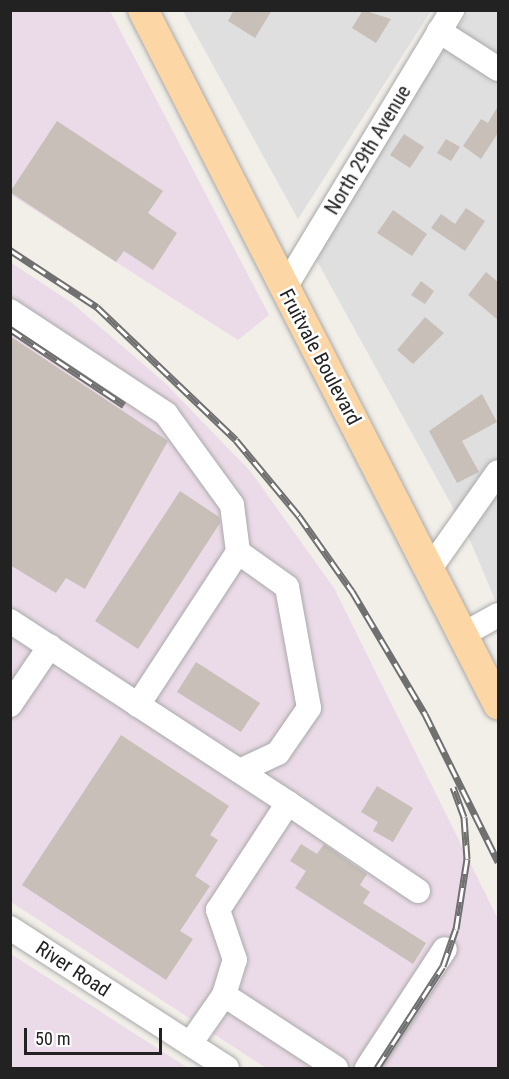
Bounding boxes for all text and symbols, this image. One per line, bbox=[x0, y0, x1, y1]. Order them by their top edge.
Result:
street label: North 29th Avenue bbox=[320, 81, 416, 219]
street label: Fruitvale Boulevard bbox=[274, 285, 366, 429]
street label: River Road bbox=[31, 936, 115, 1002]
scale bar bbox=[27, 1016, 165, 1054]
text: 50 m bbox=[35, 1028, 70, 1049]

